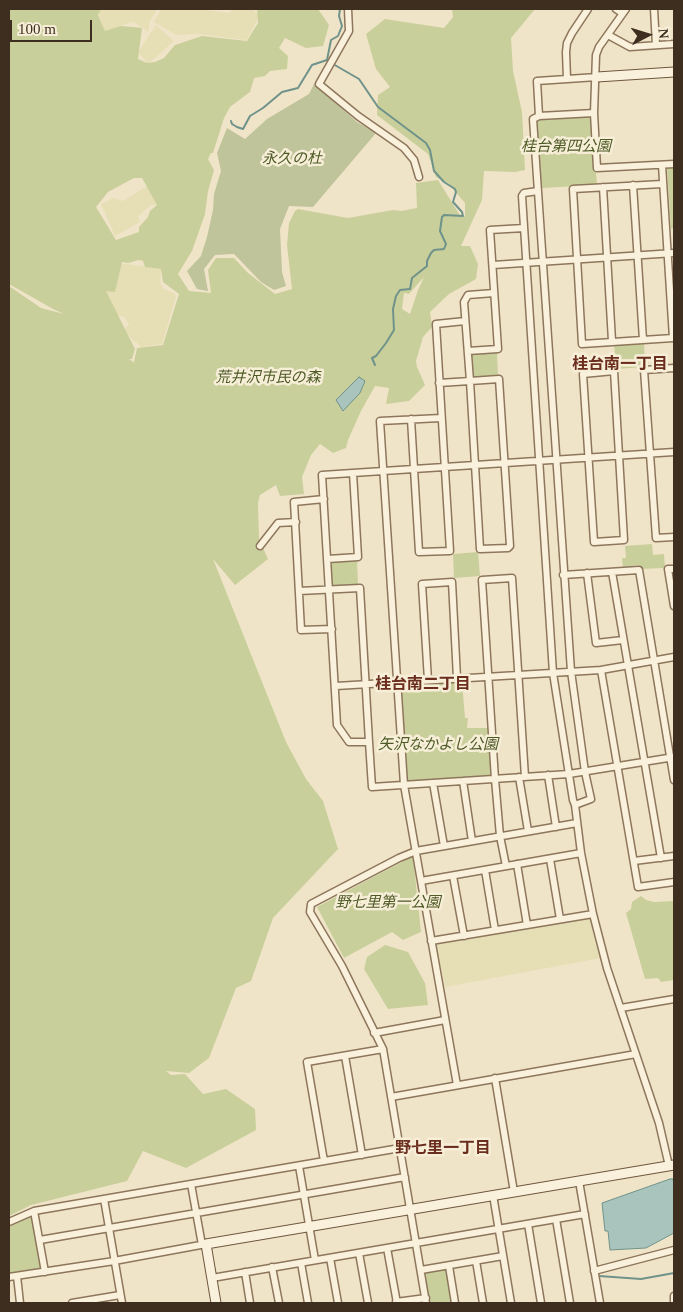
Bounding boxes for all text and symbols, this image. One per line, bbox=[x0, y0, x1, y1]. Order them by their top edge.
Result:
scale bar bbox=[12, 10, 95, 42]
north arrow bbox=[623, 10, 673, 60]
text: 100 m bbox=[18, 21, 56, 37]
text: N bbox=[656, 28, 671, 39]
park label: 桂台第四公園 bbox=[521, 138, 611, 156]
park label: 永久の杜 bbox=[262, 150, 322, 168]
district label: 桂台南一丁目 bbox=[572, 355, 668, 375]
park label: 荒井沢市民の森 bbox=[216, 369, 320, 387]
district label: 桂台南二丁目 bbox=[375, 675, 471, 695]
park label: 矢沢なかよし公園 bbox=[378, 736, 498, 754]
park label: 野七里第一公園 bbox=[336, 894, 440, 912]
district label: 野七里一丁目 bbox=[395, 1139, 491, 1159]

